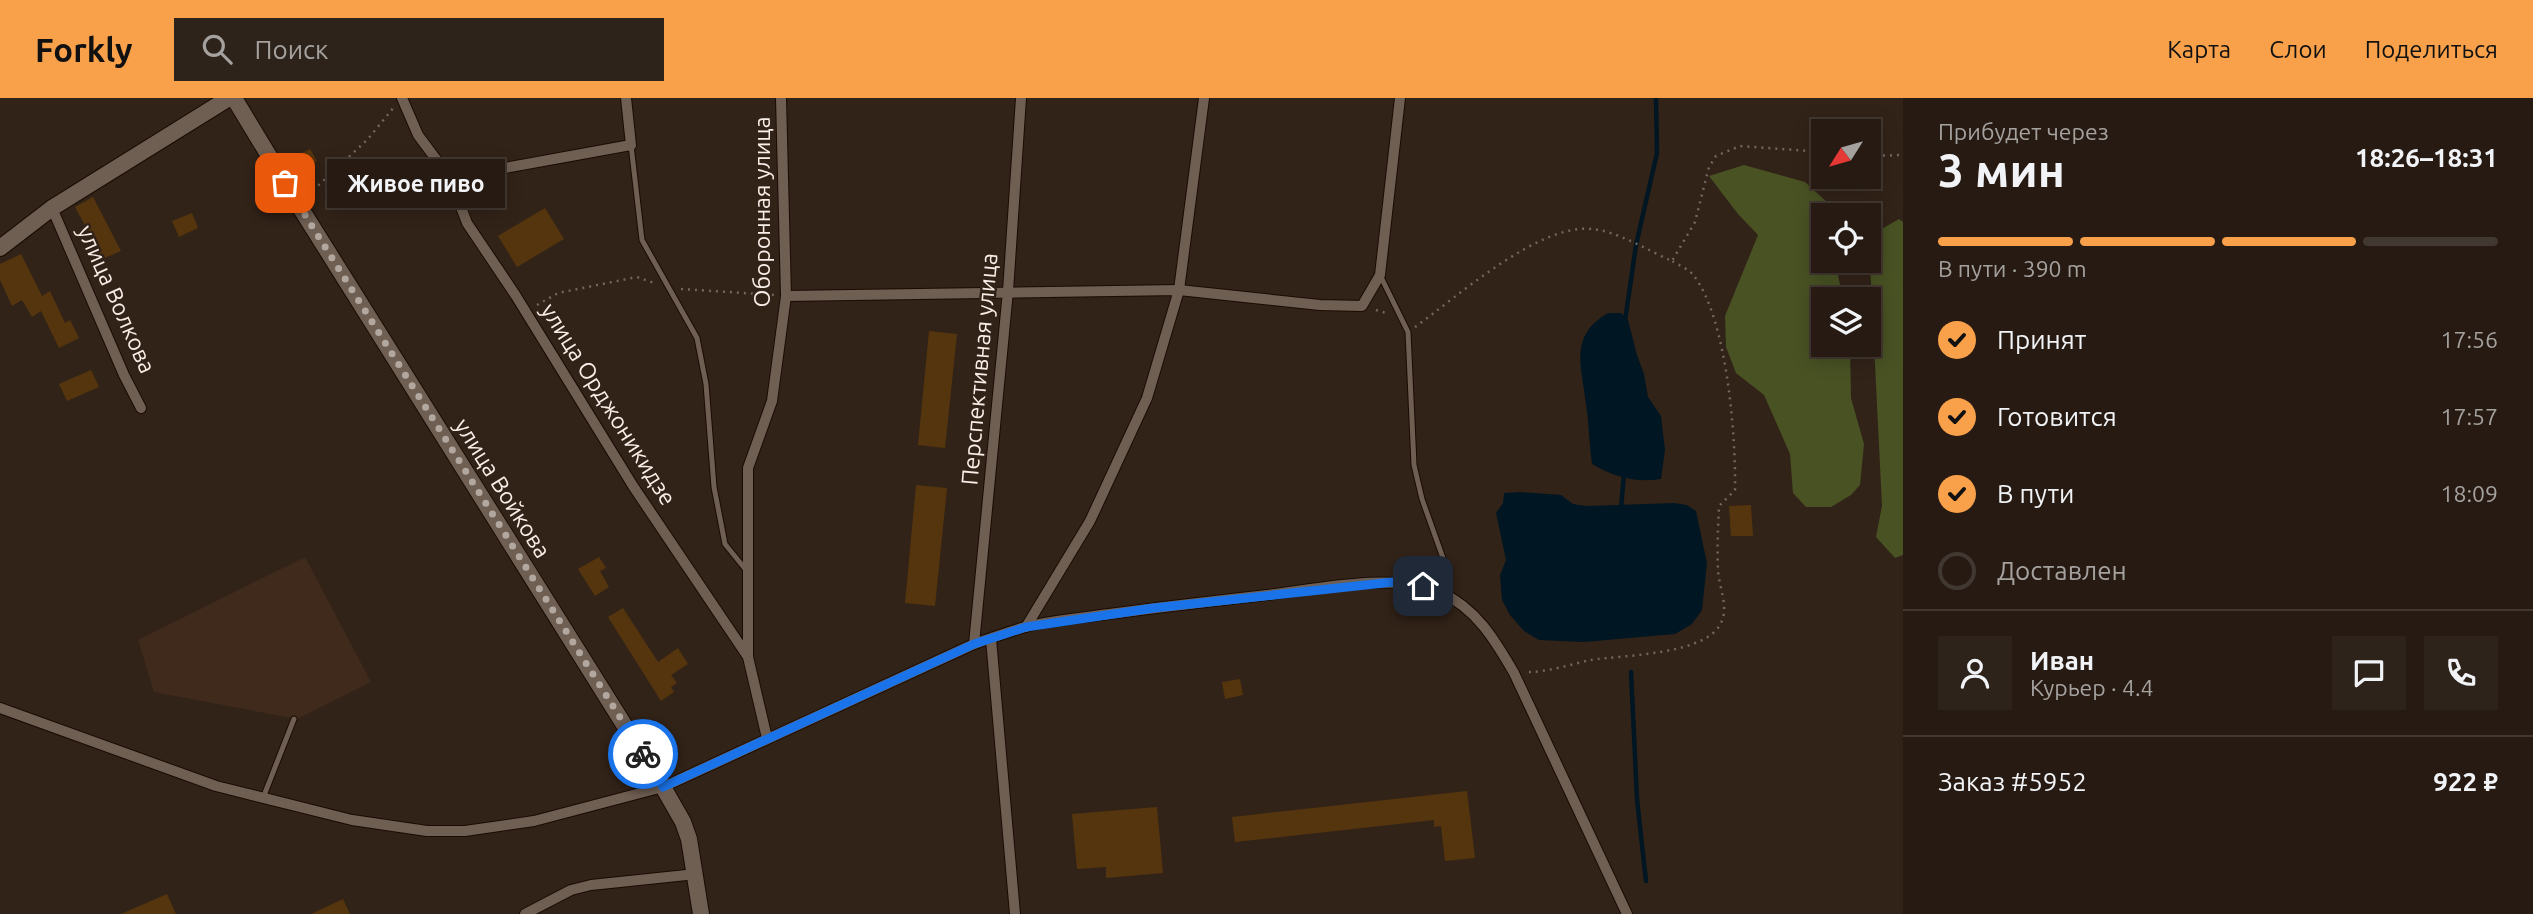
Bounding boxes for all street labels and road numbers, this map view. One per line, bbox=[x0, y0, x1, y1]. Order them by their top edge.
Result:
street label: Оборонная улица bbox=[749, 117, 774, 307]
street label: улица Волкова bbox=[73, 221, 161, 377]
street label: Перспективная улица bbox=[956, 252, 1002, 486]
street label: улица Орджоникидзе bbox=[537, 298, 681, 510]
street label: улица Войкова bbox=[450, 414, 556, 562]

